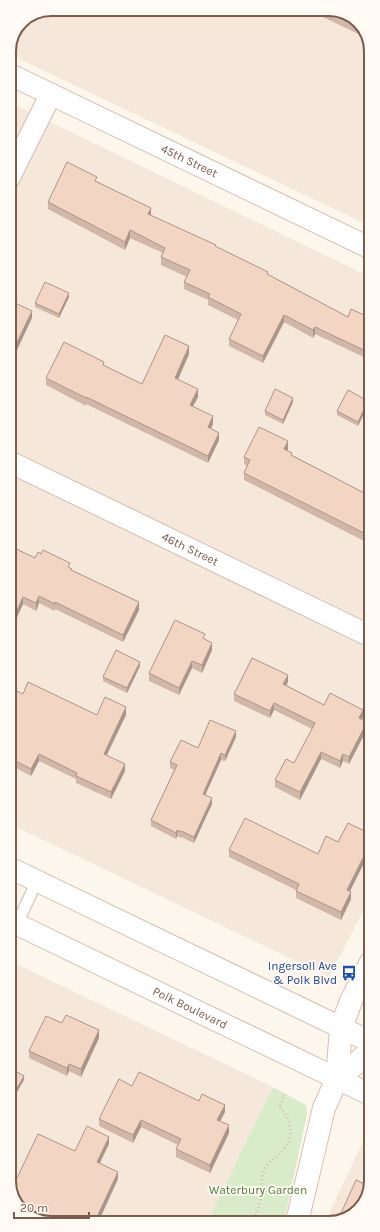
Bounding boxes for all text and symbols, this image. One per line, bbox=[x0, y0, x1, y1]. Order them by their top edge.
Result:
street label: 45th Street bbox=[159, 141, 220, 181]
street label: 46th Street bbox=[159, 529, 221, 569]
place label: Ingersoll Ave & Polk Blvd bbox=[268, 959, 337, 987]
bus stop icon: Ingersoll Ave & Polk Blvd bbox=[340, 964, 358, 982]
street label: Polk Boulevard bbox=[151, 984, 230, 1032]
park label: Waterbury Garden bbox=[209, 1183, 307, 1197]
scale bar bbox=[14, 1194, 89, 1220]
text: 20 m bbox=[20, 1201, 48, 1215]

